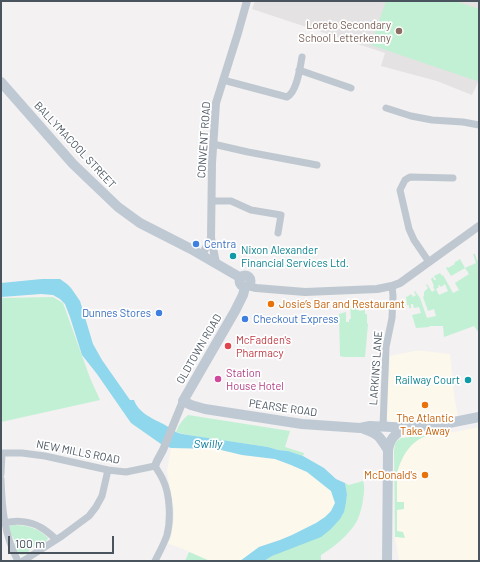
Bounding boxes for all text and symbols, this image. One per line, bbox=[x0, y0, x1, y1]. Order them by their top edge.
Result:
place label: Loreto Secondary School Letterkenny bbox=[299, 18, 391, 44]
marker: Loreto Secondary School Letterkenny bbox=[394, 26, 404, 36]
street label: BALLYMACOOL STREET bbox=[31, 99, 119, 191]
street label: CONVENT ROAD bbox=[195, 101, 213, 179]
place label: Centra bbox=[204, 237, 236, 251]
marker: Centra bbox=[191, 239, 201, 249]
place label: Nixon Alexander Financial Services Ltd. bbox=[241, 243, 349, 269]
marker: Nixon Alexander Financial Services Ltd. bbox=[228, 251, 238, 261]
place label: Josie’s Bar and Restaurant bbox=[279, 297, 405, 311]
marker: Josie’s Bar and Restaurant bbox=[266, 299, 276, 309]
place label: Dunnes Stores bbox=[82, 306, 151, 320]
marker: Dunnes Stores bbox=[154, 308, 164, 318]
street label: OLDTOWN ROAD bbox=[174, 312, 224, 386]
place label: Checkout Express bbox=[253, 312, 339, 326]
marker: Checkout Express bbox=[240, 314, 250, 324]
street label: LARKIN'S LANE bbox=[367, 330, 385, 406]
place label: McFadden's Pharmacy bbox=[236, 333, 291, 359]
marker: McFadden's Pharmacy bbox=[223, 341, 233, 351]
place label: Station House Hotel bbox=[226, 366, 284, 392]
place label: Railway Court bbox=[395, 373, 460, 387]
marker: Station House Hotel bbox=[213, 374, 223, 384]
marker: Railway Court bbox=[463, 375, 473, 385]
street label: PEARSE ROAD bbox=[248, 397, 318, 419]
marker: The Atlantic Take Away bbox=[420, 400, 430, 410]
place label: The Atlantic Take Away bbox=[396, 411, 454, 437]
street label: NEW MILLS ROAD bbox=[35, 437, 121, 467]
water label: Swilly bbox=[194, 437, 222, 451]
place label: McDonald's bbox=[364, 468, 417, 482]
marker: McDonald's bbox=[420, 470, 430, 480]
scale bar bbox=[10, 528, 116, 554]
text: 100 m bbox=[15, 536, 45, 550]

